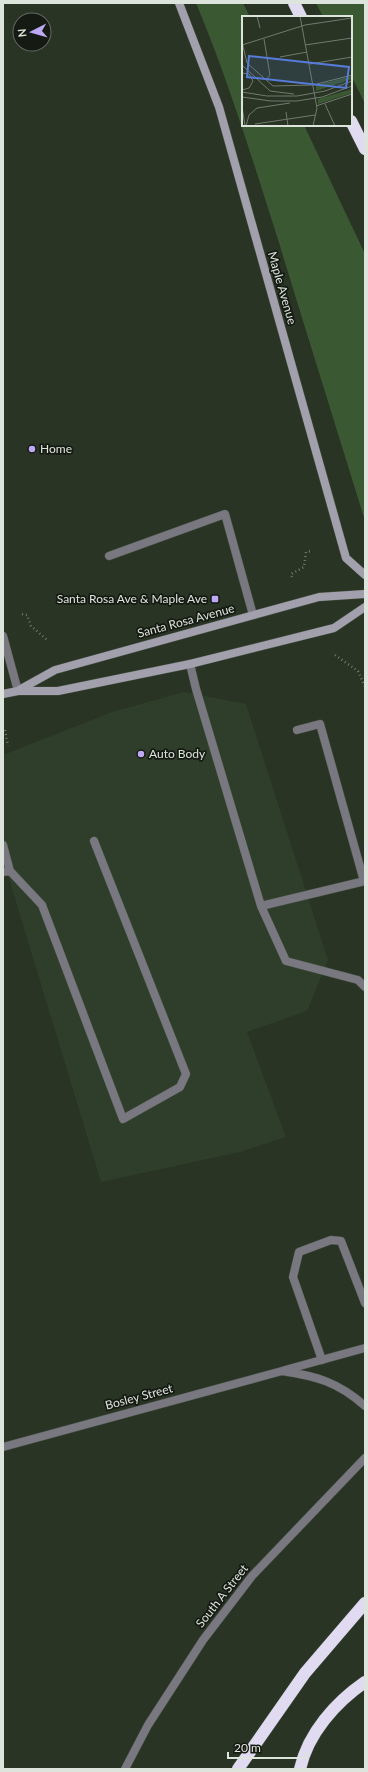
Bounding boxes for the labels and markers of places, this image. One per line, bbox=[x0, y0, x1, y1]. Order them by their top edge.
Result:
place label: Home bbox=[40, 441, 72, 456]
marker: Home bbox=[27, 444, 37, 454]
place label: Santa Rosa Ave & Maple Ave bbox=[57, 591, 207, 606]
marker: Santa Rosa Ave & Maple Ave bbox=[210, 594, 220, 604]
place label: Auto Body bbox=[149, 746, 206, 761]
marker: Auto Body bbox=[136, 749, 146, 759]

